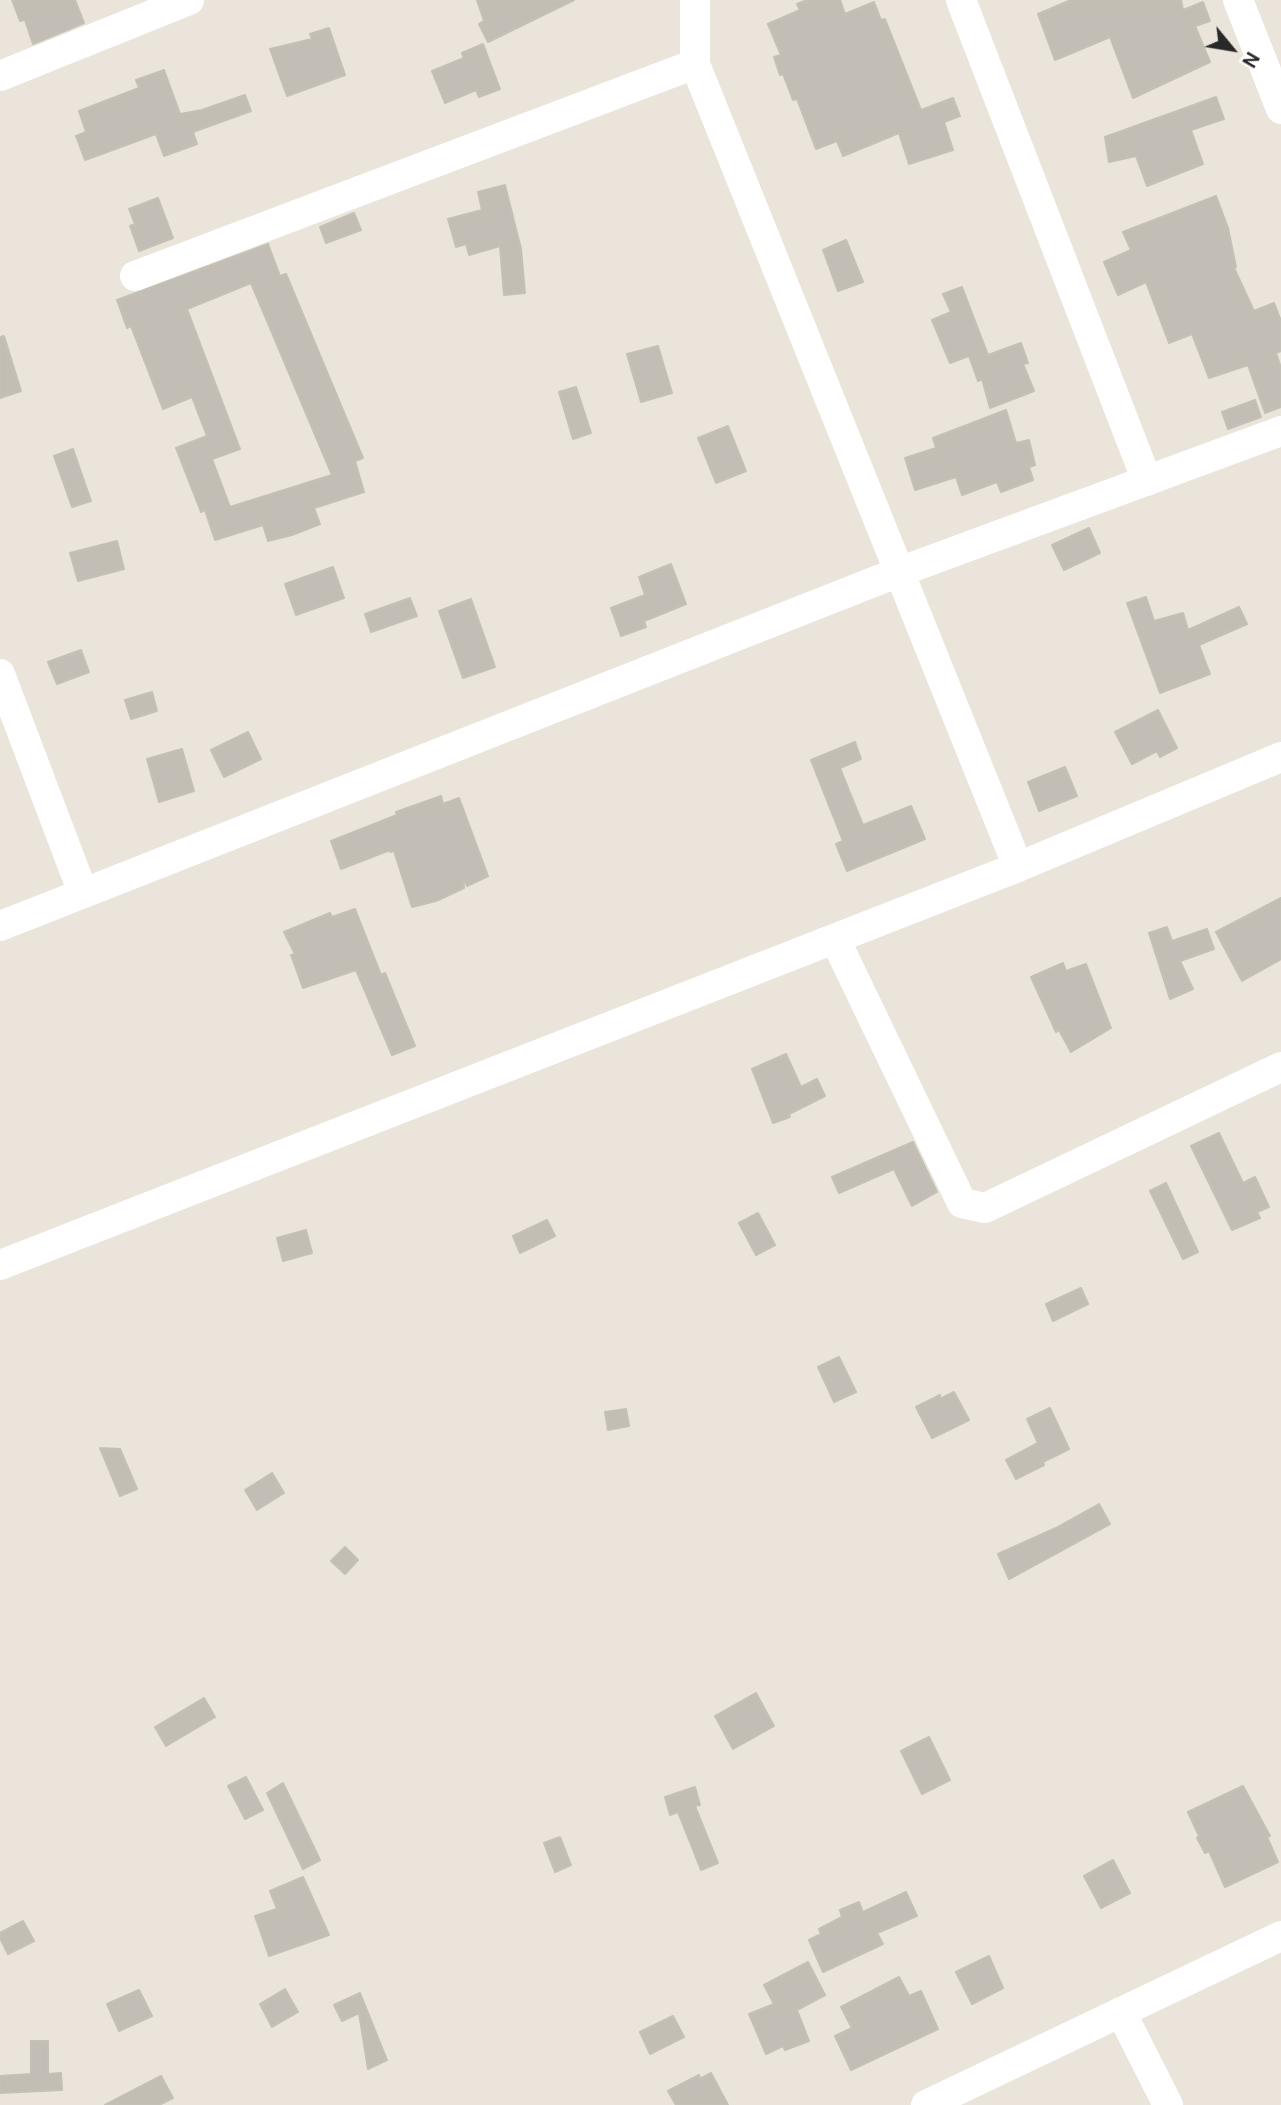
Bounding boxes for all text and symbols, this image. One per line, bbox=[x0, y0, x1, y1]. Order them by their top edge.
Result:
north arrow bbox=[1197, 14, 1267, 84]
text: N bbox=[1236, 47, 1265, 72]

